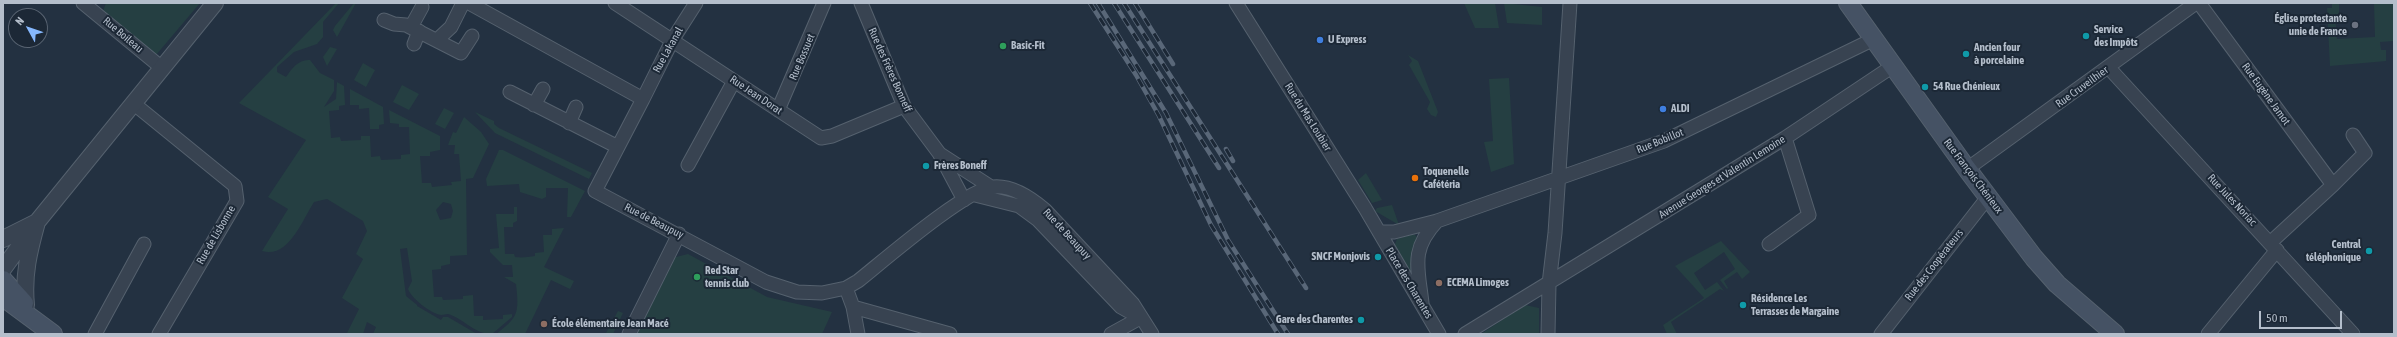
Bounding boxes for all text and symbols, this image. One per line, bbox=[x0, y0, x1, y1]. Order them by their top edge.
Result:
north arrow bbox=[8, 8, 48, 48]
place label: Église protestante unie de France bbox=[2275, 12, 2347, 38]
street label: Rue Boileau bbox=[100, 14, 146, 56]
text: N bbox=[13, 15, 26, 27]
marker: Église protestante unie de France bbox=[2350, 20, 2360, 30]
place label: Service des Impôts bbox=[2094, 23, 2138, 49]
street label: Rue Lakanal bbox=[650, 25, 686, 75]
street label: Rue des Frères Bonneff bbox=[865, 26, 915, 114]
marker: Service des Impôts bbox=[2081, 31, 2091, 41]
street label: Rue Bossuet bbox=[786, 32, 818, 82]
place label: U Express bbox=[1328, 33, 1366, 47]
marker: U Express bbox=[1315, 35, 1325, 45]
place label: Basic-Fit bbox=[1011, 39, 1045, 53]
marker: Basic-Fit bbox=[998, 41, 1008, 51]
place label: Ancien four à porcelaine bbox=[1974, 41, 2024, 67]
marker: Ancien four à porcelaine bbox=[1961, 49, 1971, 59]
street label: Rue Eugène Jamot bbox=[2239, 60, 2293, 128]
street label: Rue Cruveilhier bbox=[2053, 64, 2111, 110]
street label: Rue Jean Dorat bbox=[727, 73, 785, 117]
street label: Rue du Mas Loubier bbox=[1282, 80, 1334, 154]
place label: 54 Rue Chénieux bbox=[1933, 80, 2000, 94]
marker: 54 Rue Chénieux bbox=[1920, 82, 1930, 92]
place label: ALDI bbox=[1671, 102, 1690, 116]
marker: ALDI bbox=[1658, 104, 1668, 114]
street label: Rue Bobillot bbox=[1635, 126, 1685, 156]
street label: Avenue Georges et Valentin Lemoine bbox=[1656, 133, 1788, 221]
street label: Rue François Chénieux bbox=[1941, 136, 2005, 216]
place label: Frères Boneff bbox=[934, 159, 987, 173]
marker: Frères Boneff bbox=[921, 161, 931, 171]
place label: Toquenelle Cafétéria bbox=[1423, 165, 1469, 191]
street label: Rue Jules Noriac bbox=[2205, 171, 2259, 229]
marker: Toquenelle Cafétéria bbox=[1410, 173, 1420, 183]
street label: Rue de Beaupuy bbox=[622, 200, 686, 242]
street label: Rue de Lisbonne bbox=[194, 203, 238, 267]
street label: Rue de Beaupuy bbox=[1040, 206, 1094, 262]
street label: Rue des Coopérateurs bbox=[1902, 227, 1966, 303]
place label: Central téléphonique bbox=[2306, 238, 2361, 264]
street label: Place des Charentes bbox=[1383, 245, 1435, 321]
marker: Central téléphonique bbox=[2364, 246, 2374, 256]
place label: SNCF Monjovis bbox=[1312, 250, 1370, 264]
marker: SNCF Monjovis bbox=[1373, 252, 1383, 262]
place label: Red Star tennis club bbox=[705, 264, 749, 290]
marker: Red Star tennis club bbox=[692, 272, 702, 282]
place label: ECEMA Limoges bbox=[1447, 276, 1509, 290]
marker: ECEMA Limoges bbox=[1434, 278, 1444, 288]
place label: Résidence Les Terrasses de Margaine bbox=[1751, 292, 1839, 318]
marker: Résidence Les Terrasses de Margaine bbox=[1738, 300, 1748, 310]
scale bar bbox=[2261, 303, 2344, 329]
text: 50 m bbox=[2266, 311, 2288, 325]
place label: Gare des Charentes bbox=[1276, 313, 1353, 327]
marker: Gare des Charentes bbox=[1356, 315, 1366, 325]
place label: École élémentaire Jean Macé bbox=[552, 317, 669, 331]
marker: École élémentaire Jean Macé bbox=[539, 319, 549, 329]

